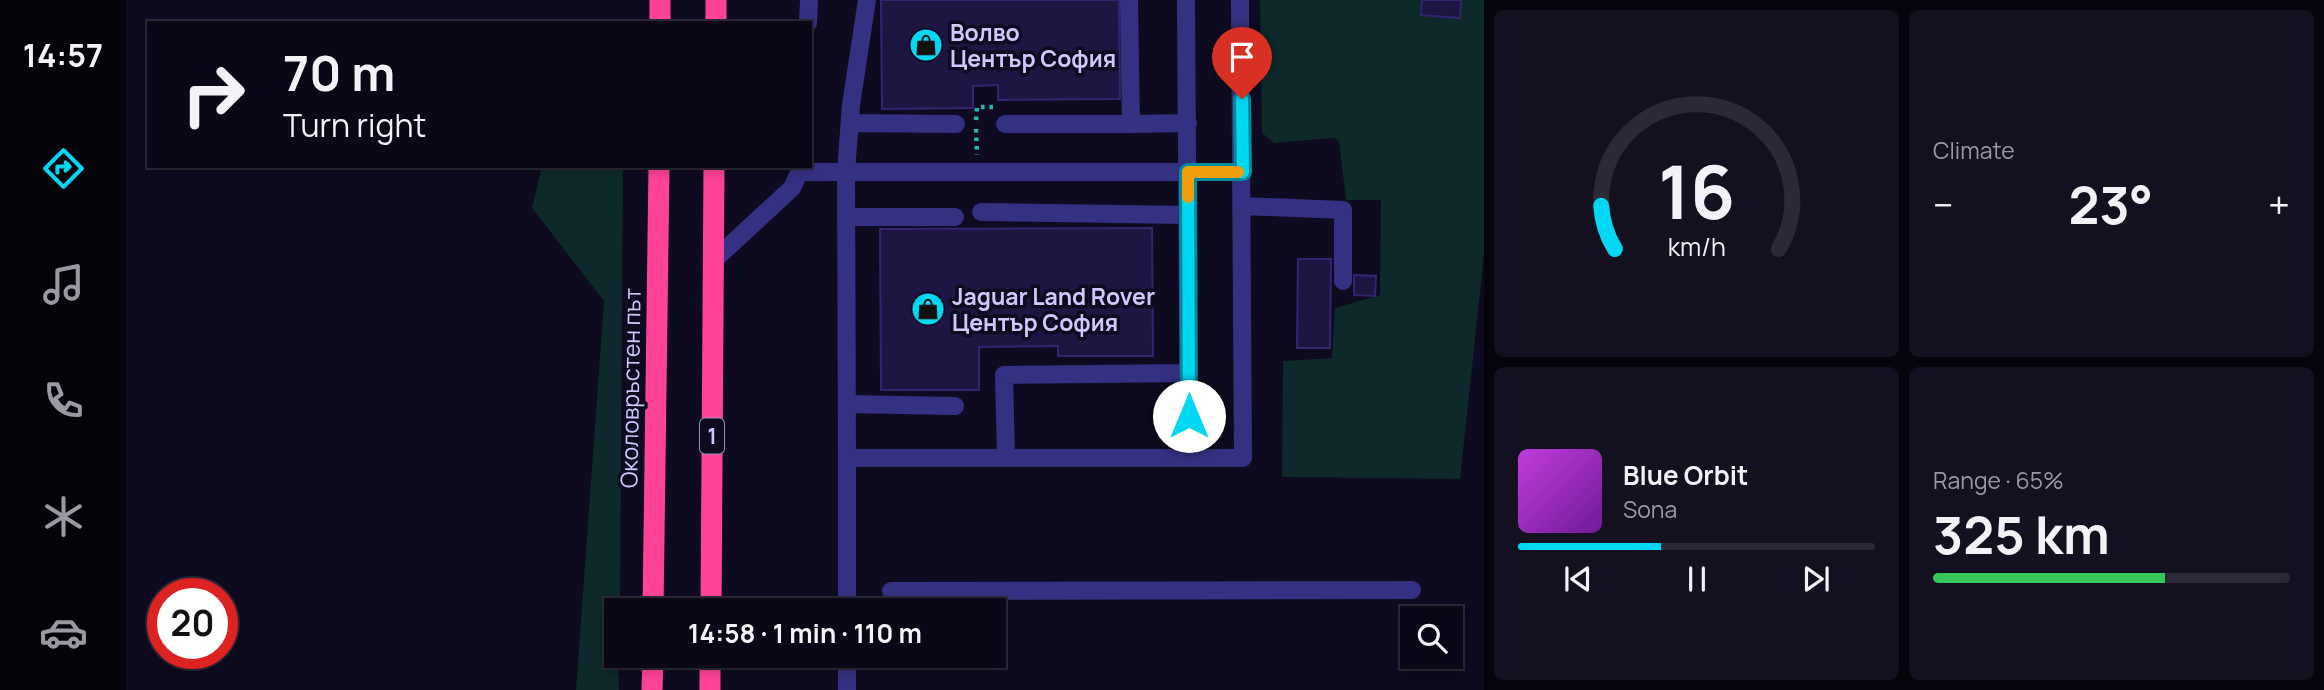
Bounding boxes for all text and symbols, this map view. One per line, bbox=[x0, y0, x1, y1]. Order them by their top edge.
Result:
place label: Волво Център София bbox=[950, 16, 1116, 74]
shop icon: Волво Център София bbox=[907, 26, 945, 64]
pin bbox=[1212, 27, 1272, 99]
text: 14:57 bbox=[23, 33, 103, 77]
icon: arrive bbox=[1223, 38, 1261, 76]
text: 70 m bbox=[283, 39, 395, 106]
icon: right bbox=[168, 49, 259, 140]
text: Turn right bbox=[283, 103, 426, 147]
text: Climate bbox=[1933, 134, 2015, 166]
text: 16 bbox=[1658, 142, 1735, 242]
icon: directions bbox=[39, 144, 88, 193]
text: 23° bbox=[2069, 169, 2153, 240]
text: − bbox=[1933, 178, 1954, 230]
text: + bbox=[2268, 178, 2290, 230]
text: km/h bbox=[1667, 229, 1726, 264]
icon: music bbox=[39, 260, 88, 309]
place label: Jaguar Land Rover Център София bbox=[952, 280, 1155, 338]
street label: Околовръстен път bbox=[612, 287, 648, 488]
shop icon: Jaguar Land Rover Център София bbox=[909, 290, 947, 328]
icon: phone bbox=[39, 376, 88, 425]
position arrow bbox=[1152, 379, 1226, 453]
road number: 1 bbox=[700, 418, 724, 453]
text: Blue Orbit bbox=[1623, 457, 1748, 493]
text: Range · 65% bbox=[1933, 464, 2064, 496]
icon: climate bbox=[39, 492, 88, 541]
text: Sona bbox=[1623, 493, 1677, 525]
text: 325 km bbox=[1933, 499, 2110, 570]
icon: previous bbox=[1559, 560, 1597, 598]
icon: pause bbox=[1678, 560, 1716, 598]
icon: next bbox=[1797, 560, 1835, 598]
speed limit sign: 20 bbox=[147, 578, 238, 669]
map controls bbox=[1400, 606, 1463, 669]
button: search bbox=[1400, 606, 1463, 669]
icon: car bbox=[39, 608, 88, 657]
text: 14:58 · 1 min · 110 m bbox=[688, 615, 922, 651]

